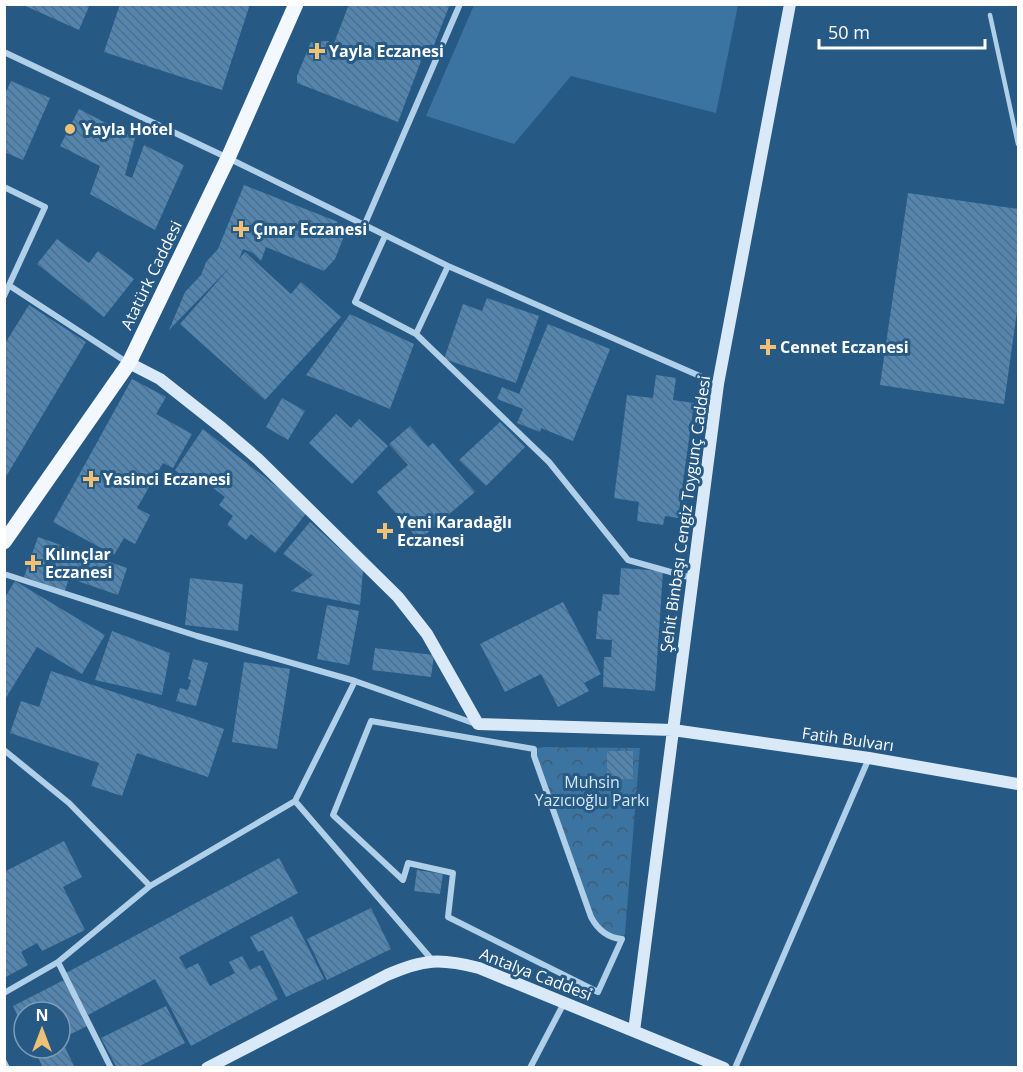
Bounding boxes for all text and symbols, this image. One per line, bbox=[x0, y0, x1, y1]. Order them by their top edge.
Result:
scale bar bbox=[819, 12, 986, 50]
text: 50 m bbox=[828, 20, 870, 44]
place label: Yayla Eczanesi bbox=[329, 40, 444, 62]
marker: Yayla Eczanesi bbox=[310, 44, 324, 58]
place label: Yayla Hotel bbox=[82, 118, 173, 140]
marker: Yayla Hotel bbox=[63, 122, 77, 136]
street label: Atatürk Caddesi bbox=[115, 217, 187, 333]
place label: Çınar Eczanesi bbox=[253, 218, 367, 240]
marker: Çınar Eczanesi bbox=[234, 222, 248, 236]
place label: Cennet Eczanesi bbox=[780, 336, 909, 358]
marker: Cennet Eczanesi bbox=[761, 340, 775, 354]
street label: Şehit Binbaşı Cengiz Toygunç Caddesi bbox=[655, 374, 715, 654]
place label: Yasinci Eczanesi bbox=[103, 468, 231, 490]
marker: Yasinci Eczanesi bbox=[84, 472, 98, 486]
place label: Yeni Karadağlı Eczanesi bbox=[397, 511, 512, 551]
marker: Yeni Karadağlı Eczanesi bbox=[378, 524, 392, 538]
place label: Kılınçlar Eczanesi bbox=[45, 543, 112, 583]
marker: Kılınçlar Eczanesi bbox=[26, 556, 40, 570]
street label: Fatih Bulvarı bbox=[801, 722, 895, 756]
park label: Muhsin Yazıcıoğlu Parkı bbox=[535, 771, 649, 811]
street label: Antalya Caddesi bbox=[477, 942, 595, 1006]
north arrow bbox=[12, 1000, 72, 1060]
text: N bbox=[35, 1004, 49, 1026]

